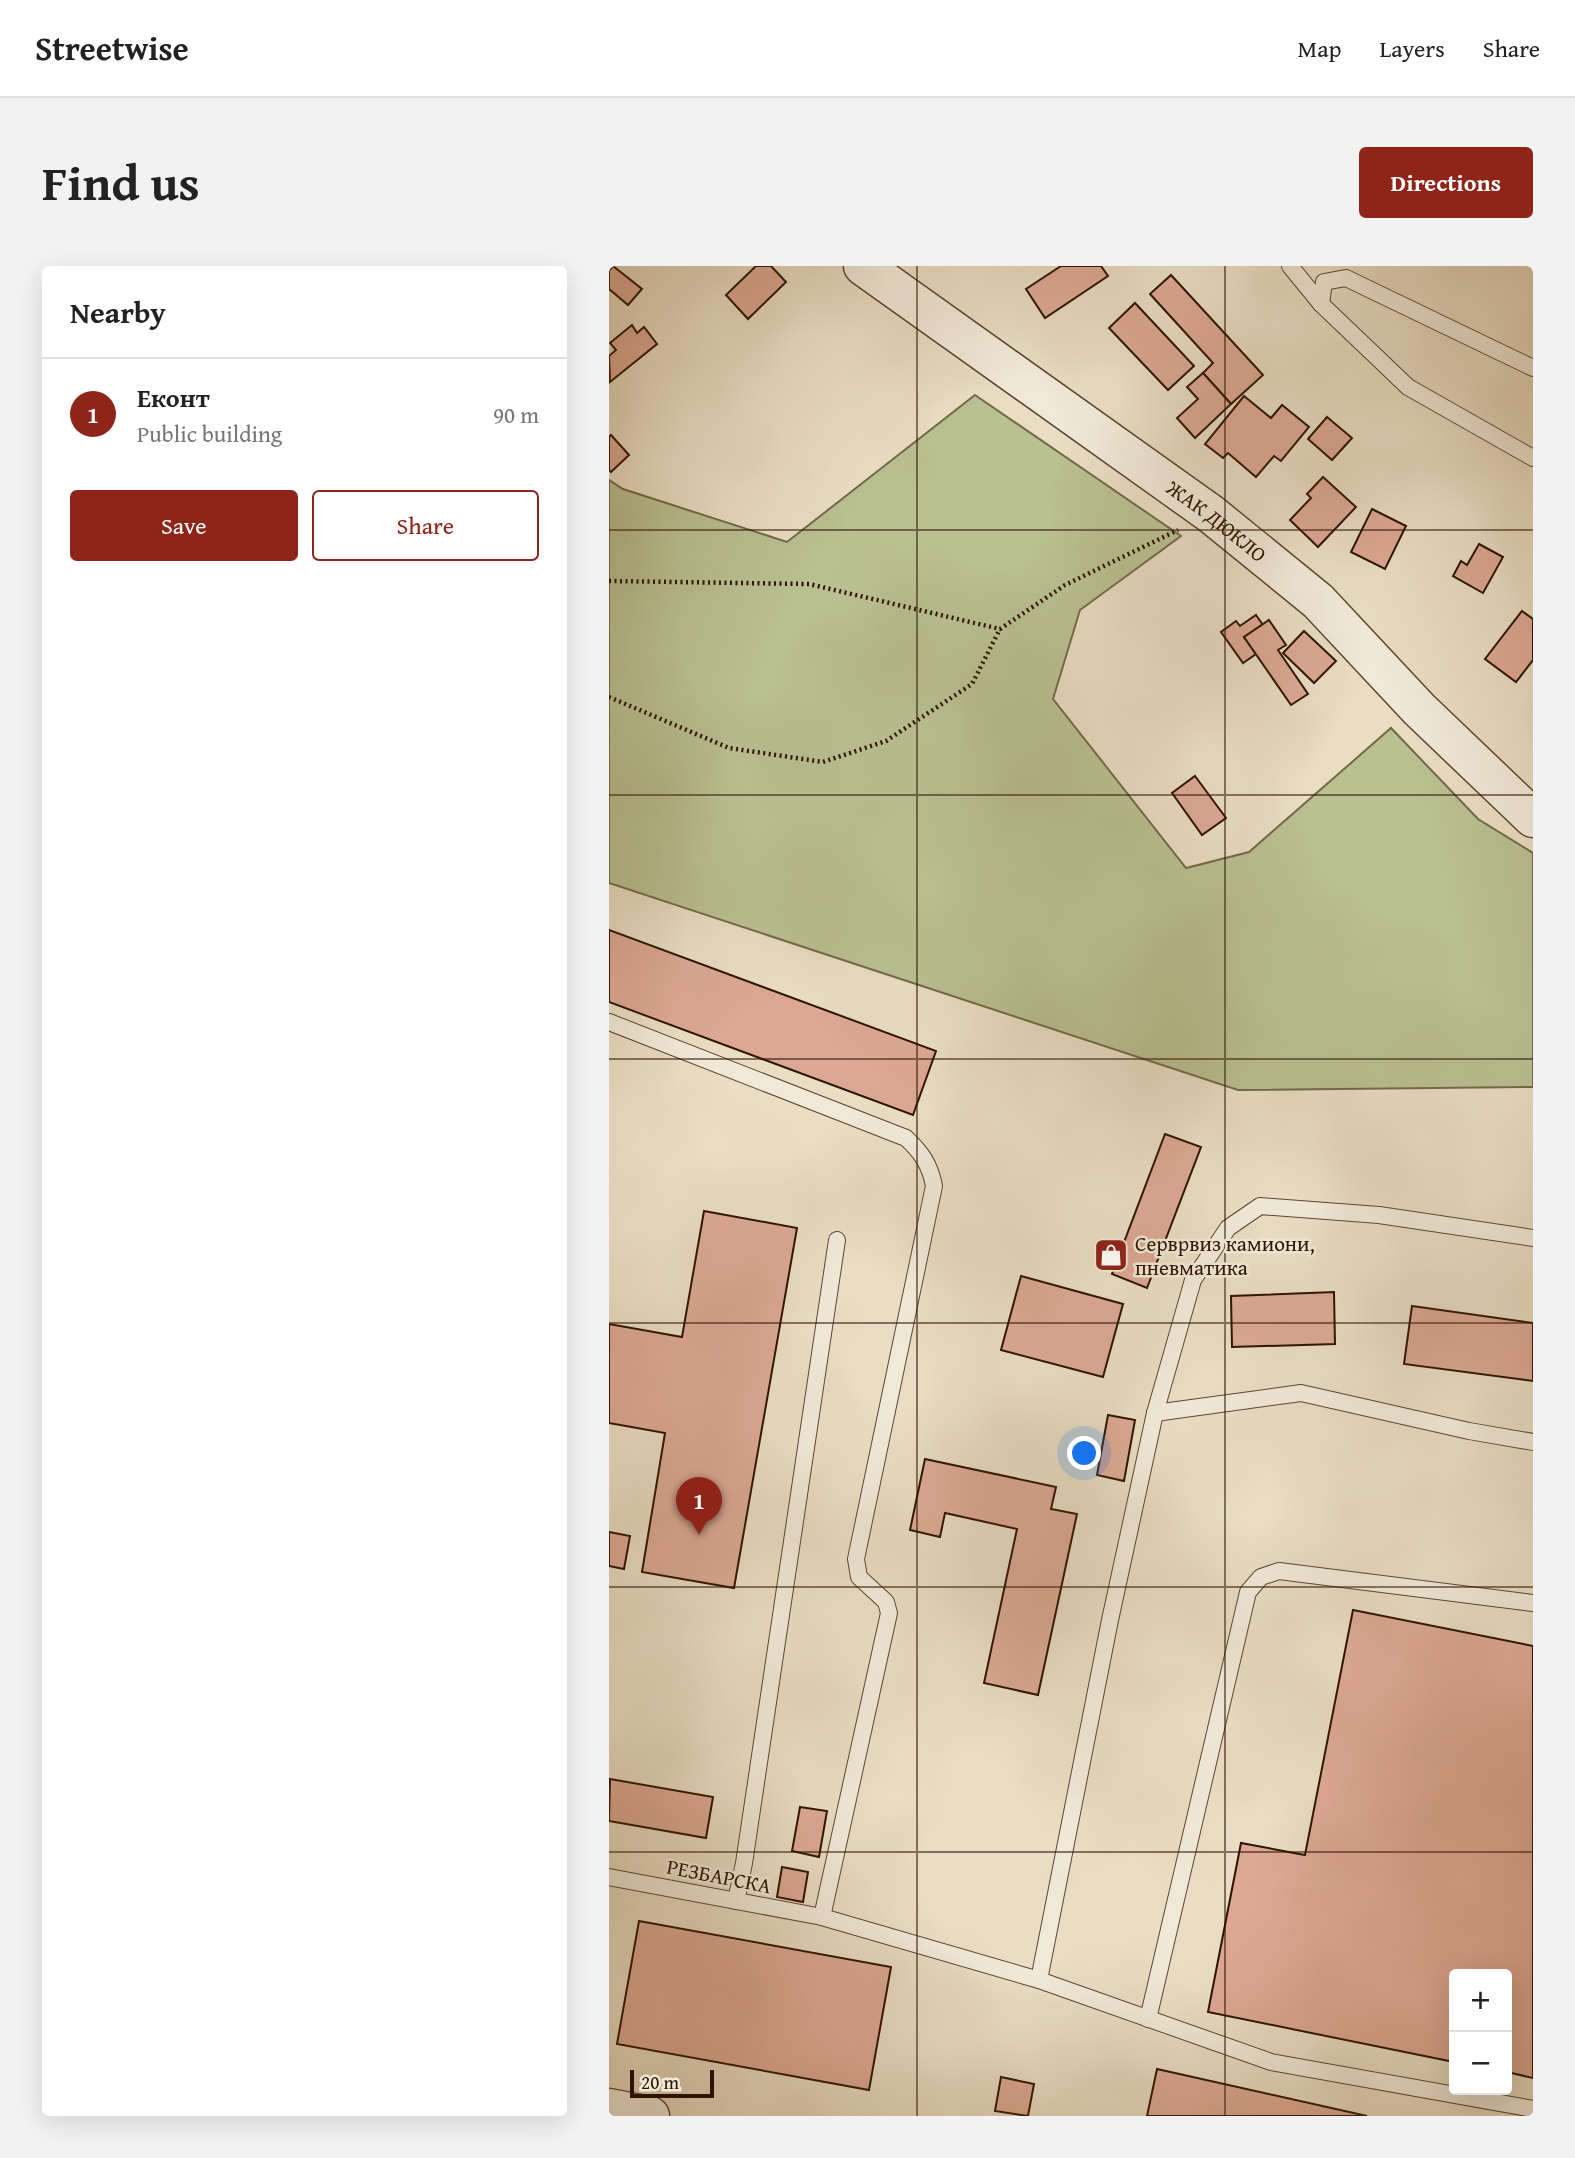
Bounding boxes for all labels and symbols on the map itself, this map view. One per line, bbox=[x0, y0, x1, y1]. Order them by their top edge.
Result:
street label: ЖАК ДЮКЛО bbox=[1160, 471, 1274, 569]
place label: Серврвиз камиони, пневматика bbox=[1135, 1228, 1315, 1283]
shop icon: Серврвиз камиони, пневматика bbox=[1092, 1236, 1130, 1274]
your location bbox=[1067, 1436, 1101, 1470]
pin: 1 bbox=[676, 1477, 722, 1535]
street label: РЕЗБАРСКА bbox=[664, 1851, 774, 1901]
scale bar bbox=[630, 2067, 714, 2099]

